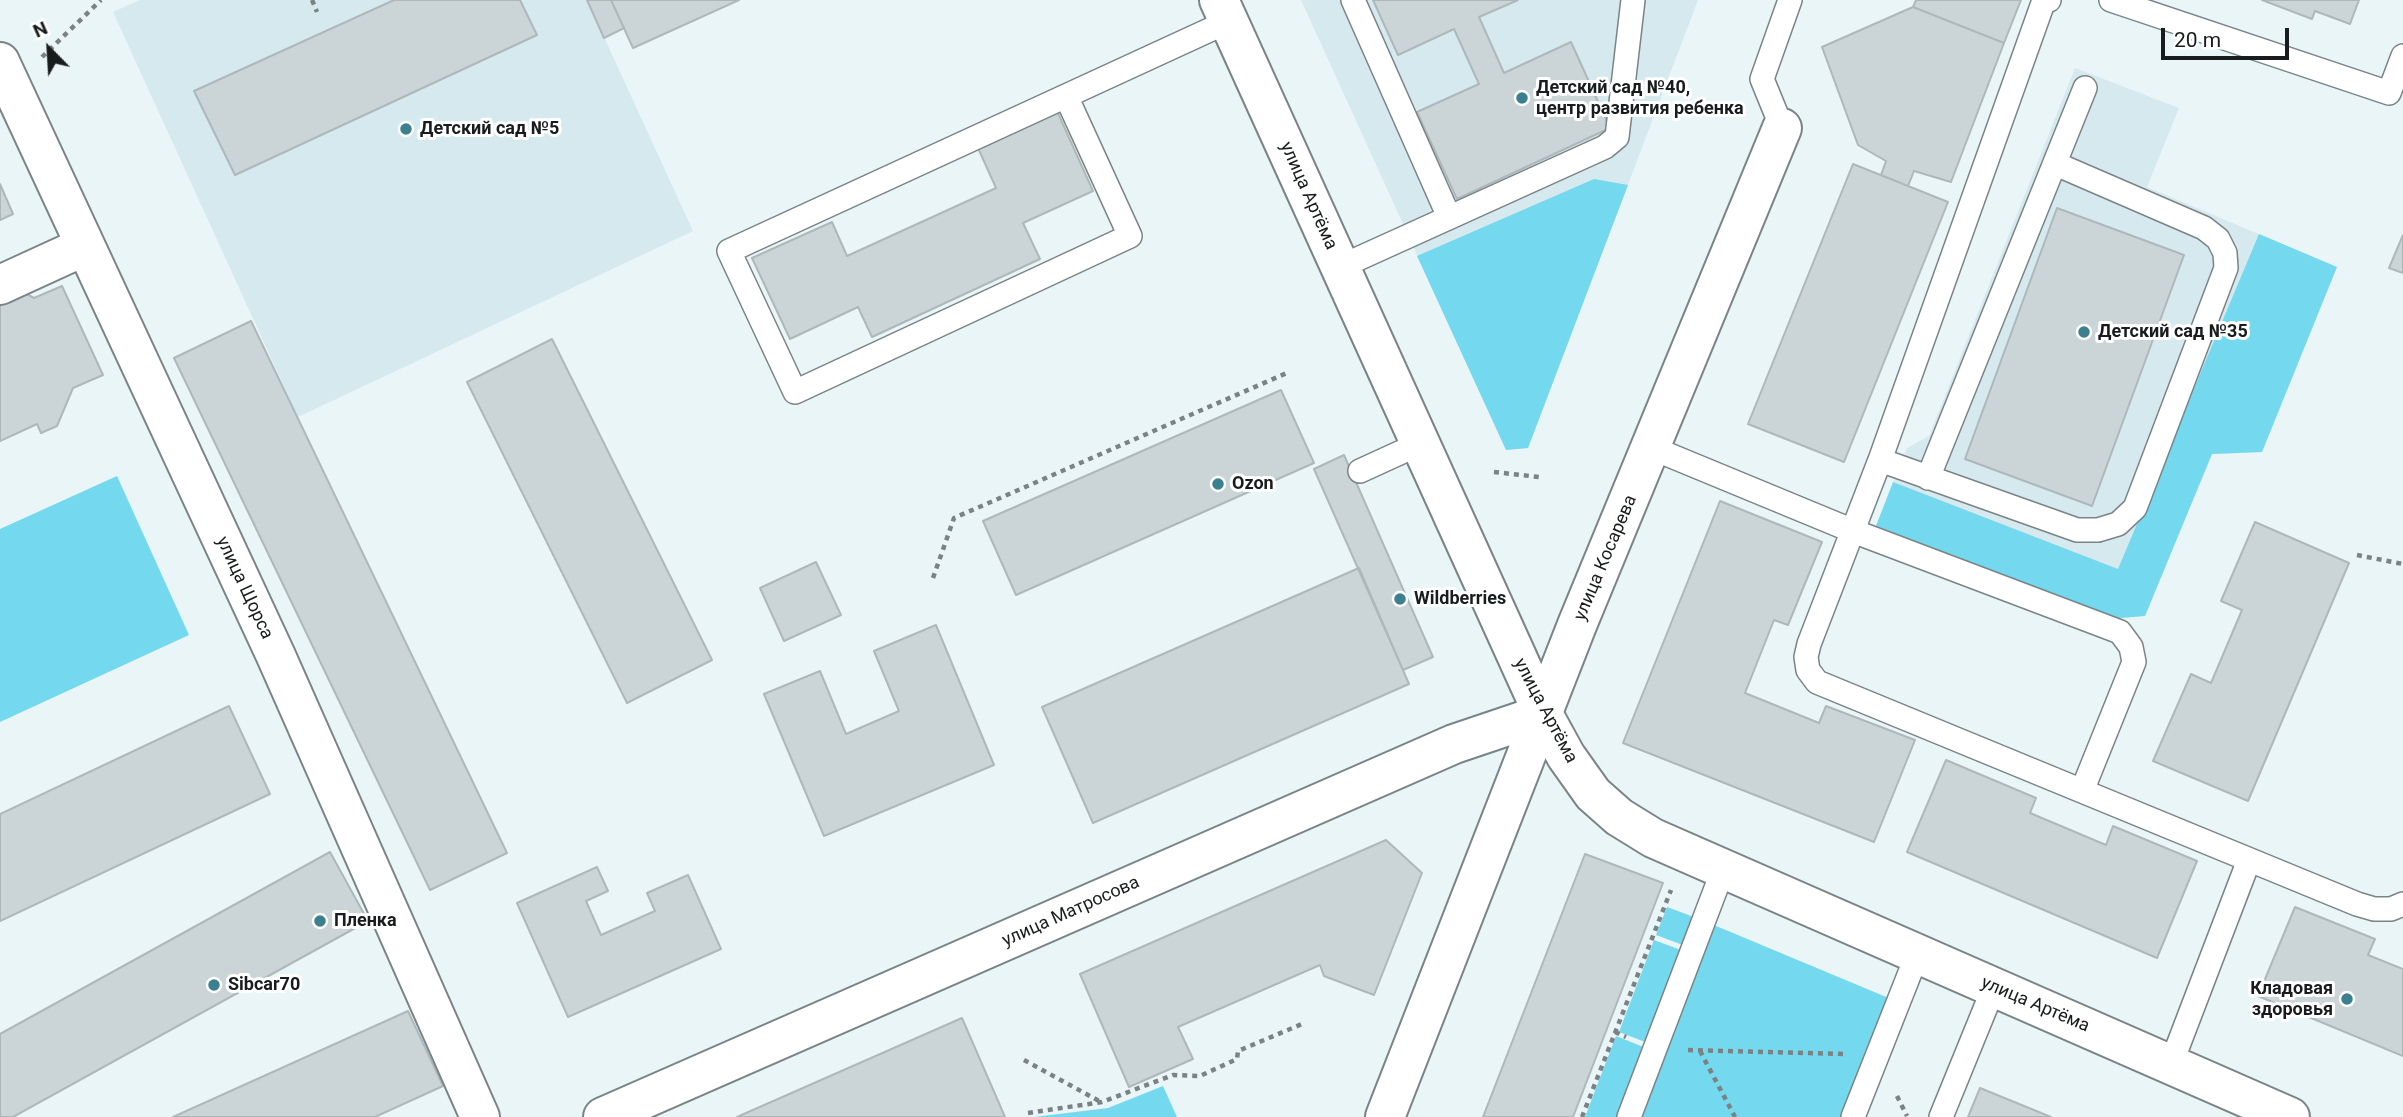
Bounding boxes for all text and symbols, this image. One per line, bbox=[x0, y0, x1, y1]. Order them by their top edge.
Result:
north arrow bbox=[14, 14, 84, 84]
scale bar bbox=[2165, 14, 2293, 58]
text: N bbox=[29, 16, 51, 43]
text: 20 m bbox=[2174, 28, 2221, 52]
place label: Детский сад №40, центр развития ребенка bbox=[1536, 77, 1744, 119]
marker: Детский сад №40, центр развития ребенка bbox=[1514, 90, 1530, 106]
place label: Детский сад №5 bbox=[420, 118, 559, 140]
marker: Детский сад №5 bbox=[398, 121, 414, 137]
street label: улица Артёма bbox=[1275, 139, 1341, 253]
place label: Детский сад №35 bbox=[2098, 321, 2248, 343]
marker: Детский сад №35 bbox=[2076, 324, 2092, 340]
place label: Ozon bbox=[1232, 473, 1274, 495]
marker: Ozon bbox=[1210, 476, 1226, 492]
street label: улица Косарева bbox=[1570, 492, 1642, 624]
street label: улица Щорса bbox=[211, 533, 277, 643]
place label: Wildberries bbox=[1414, 588, 1506, 610]
marker: Wildberries bbox=[1392, 591, 1408, 607]
street label: улица Артёма bbox=[1508, 655, 1582, 767]
street label: улица Матросова bbox=[999, 872, 1143, 952]
place label: Пленка bbox=[334, 910, 397, 932]
marker: Пленка bbox=[312, 913, 328, 929]
street label: улица Артёма bbox=[1978, 972, 2092, 1038]
place label: Sibcar70 bbox=[228, 974, 300, 996]
marker: Sibcar70 bbox=[206, 977, 222, 993]
place label: Кладовая здоровья bbox=[2250, 978, 2333, 1020]
marker: Кладовая здоровья bbox=[2339, 991, 2355, 1007]

